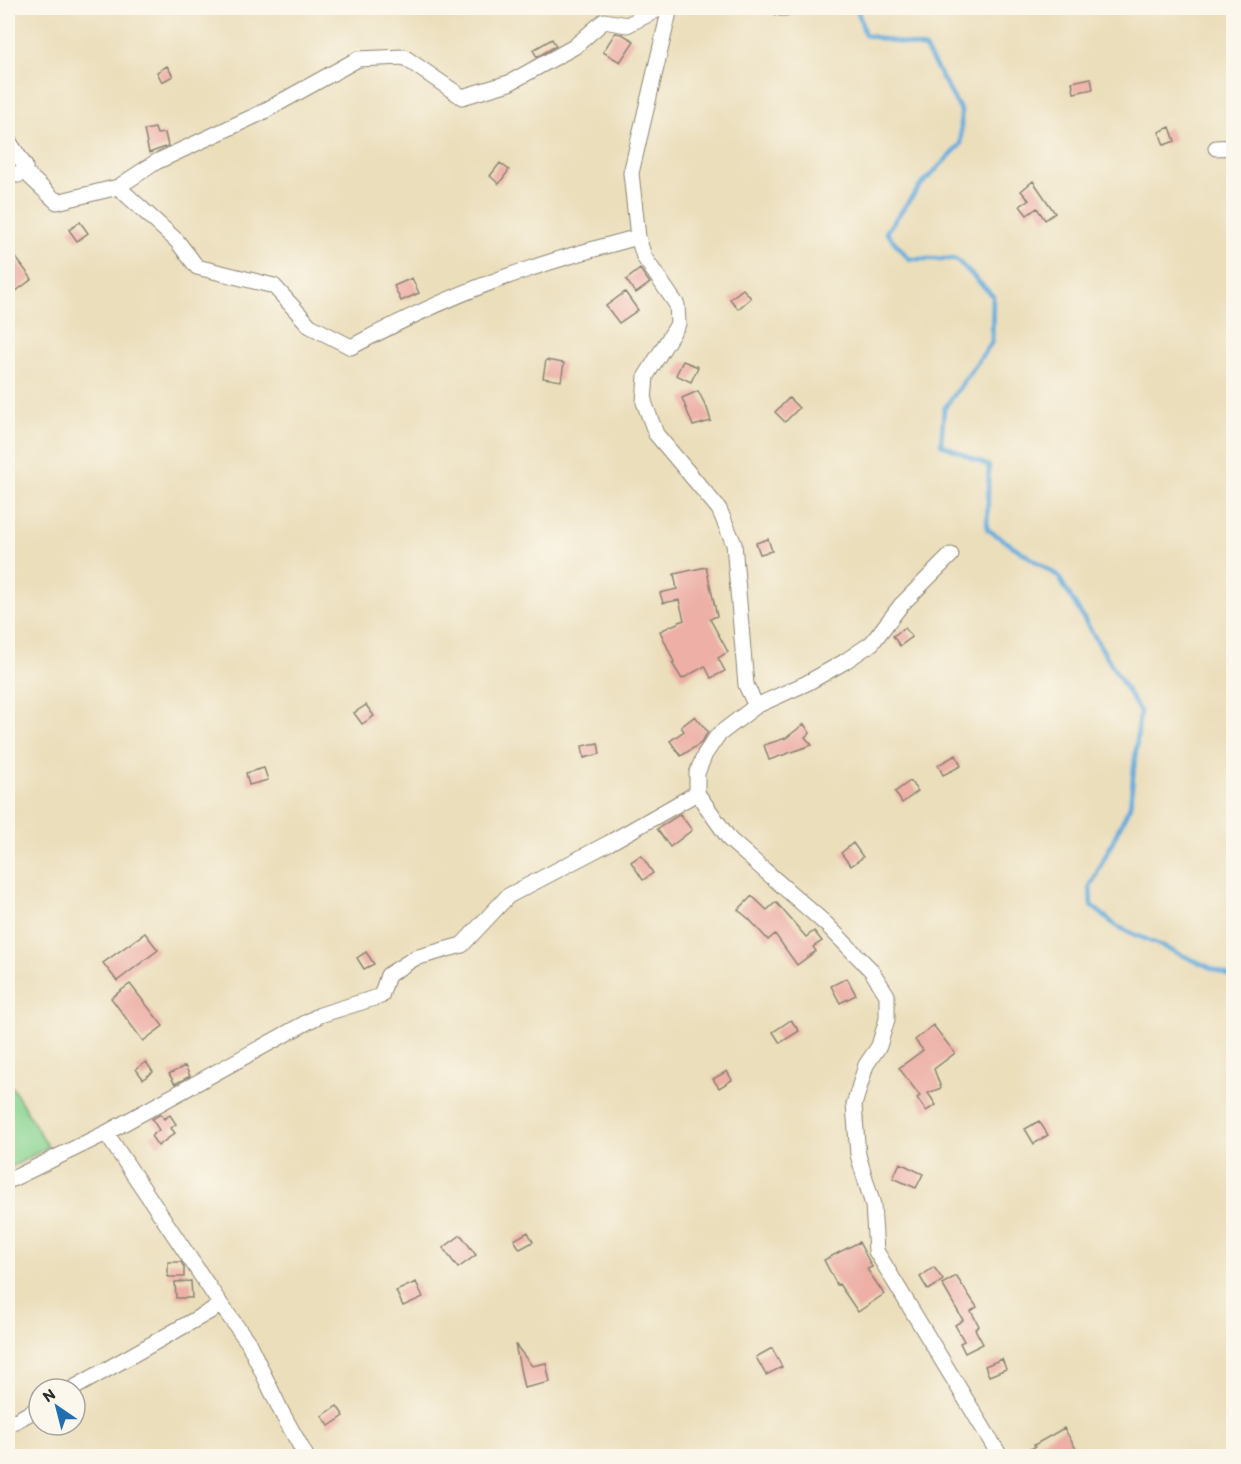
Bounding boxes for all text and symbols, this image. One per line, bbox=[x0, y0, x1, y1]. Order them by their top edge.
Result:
north arrow bbox=[27, 1377, 87, 1437]
text: N bbox=[39, 1384, 59, 1406]

